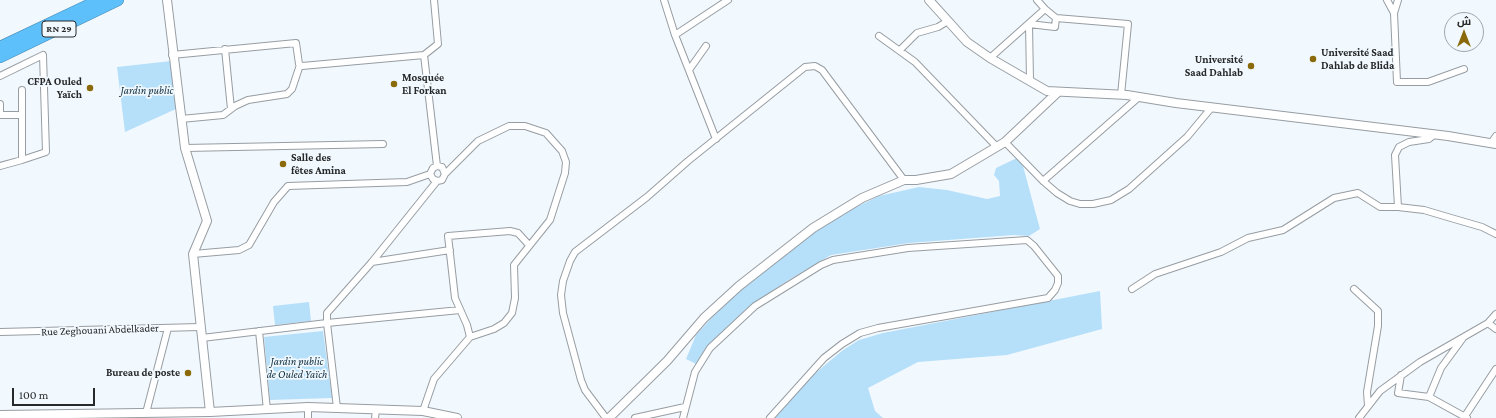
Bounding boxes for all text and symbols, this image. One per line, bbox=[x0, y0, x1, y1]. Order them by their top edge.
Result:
north arrow bbox=[1444, 12, 1484, 52]
text: ش bbox=[1457, 15, 1471, 27]
road number: RN 29 bbox=[42, 21, 76, 37]
place label: Université Saad Dahlab de Blida bbox=[1321, 46, 1394, 72]
place label: Université Saad Dahlab bbox=[1185, 53, 1243, 79]
marker: Université Saad Dahlab de Blida bbox=[1308, 54, 1318, 64]
marker: Université Saad Dahlab bbox=[1246, 61, 1256, 71]
place label: Mosquée El Forkan bbox=[402, 71, 447, 97]
place label: CFPA Ouled Yaïch bbox=[27, 75, 82, 101]
marker: Mosquée El Forkan bbox=[389, 79, 399, 89]
marker: CFPA Ouled Yaïch bbox=[85, 83, 95, 93]
park label: Jardin public bbox=[121, 84, 173, 98]
place label: Salle des fêtes Amina bbox=[291, 151, 346, 177]
marker: Salle des fêtes Amina bbox=[278, 159, 288, 169]
street label: Rue Zeghouani Abdelkader bbox=[41, 321, 159, 339]
park label: Jardin public de Ouled Yaïch bbox=[267, 355, 327, 381]
place label: Bureau de poste bbox=[106, 366, 180, 380]
marker: Bureau de poste bbox=[183, 368, 193, 378]
scale bar bbox=[14, 380, 97, 406]
text: 100 m bbox=[19, 388, 48, 402]

